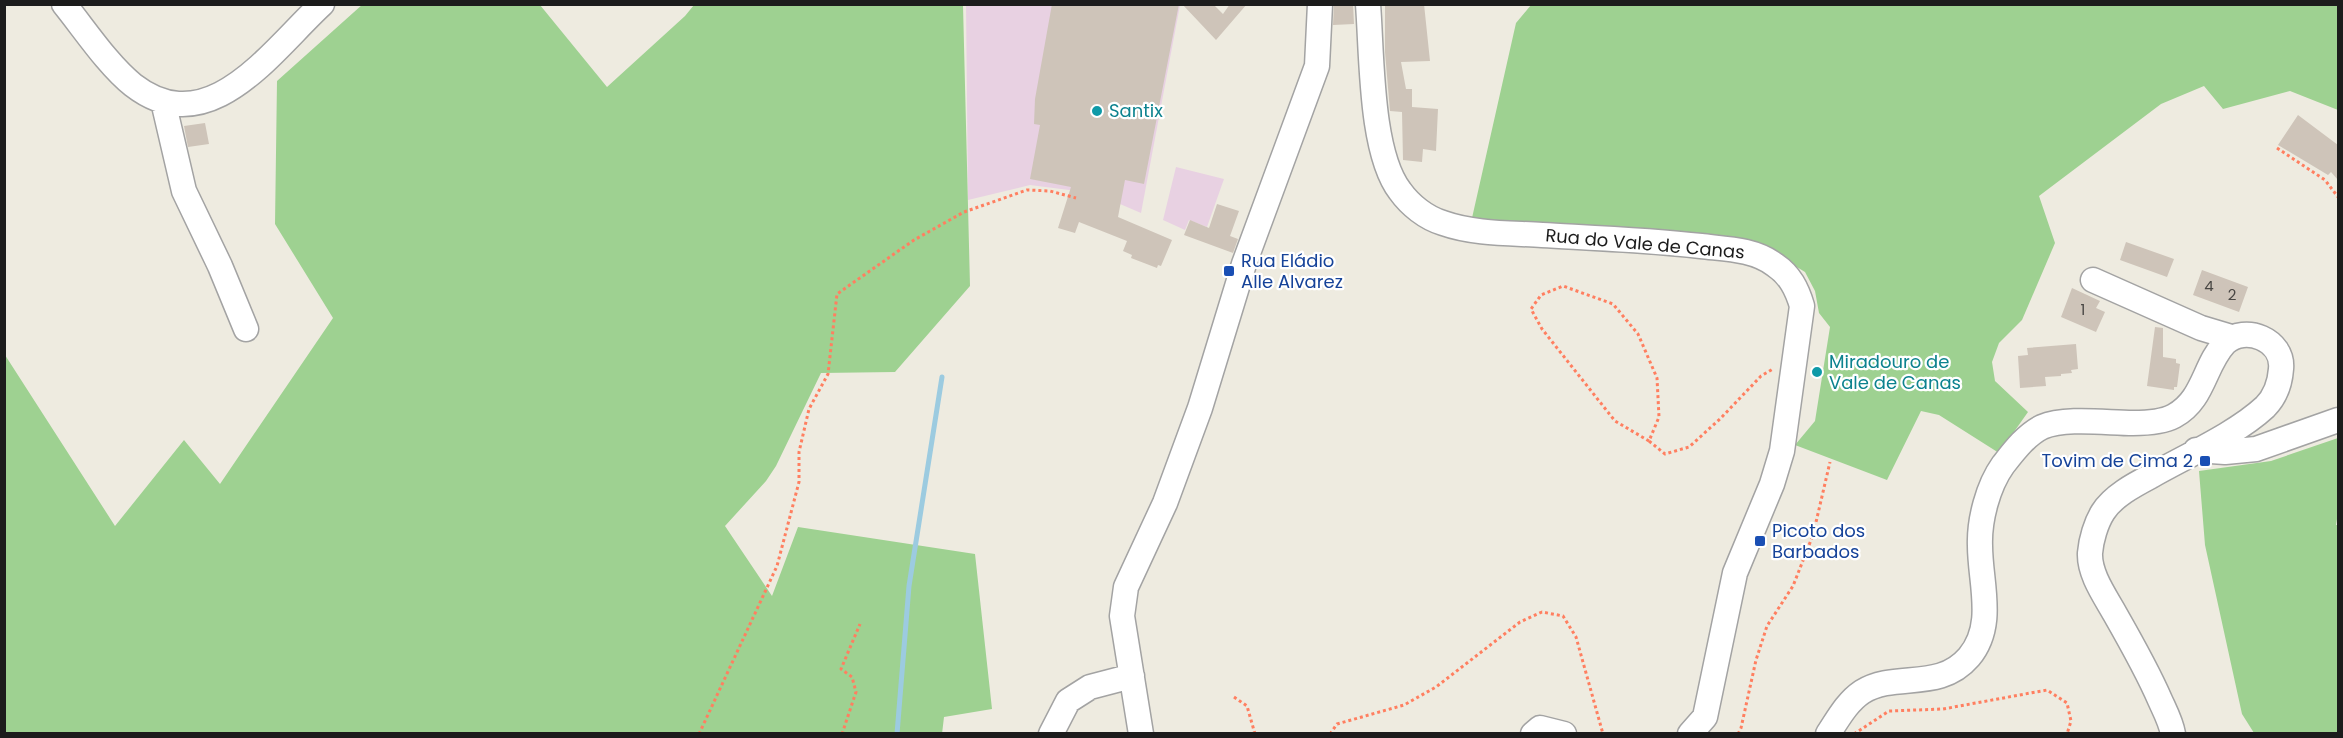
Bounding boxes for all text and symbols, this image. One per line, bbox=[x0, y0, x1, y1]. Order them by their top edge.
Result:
place label: Santix bbox=[1109, 98, 1163, 123]
marker: Santix bbox=[1090, 104, 1104, 118]
street label: Rua do Vale de Canas bbox=[1544, 222, 1746, 265]
place label: Rua Eládio Alle Alvarez bbox=[1241, 248, 1343, 294]
marker: Rua Eládio Alle Alvarez bbox=[1222, 264, 1236, 278]
house number: 4 bbox=[2204, 275, 2214, 296]
house number: 2 bbox=[2228, 284, 2236, 305]
house number: 1 bbox=[2081, 299, 2085, 320]
place label: Miradouro de Vale de Canas bbox=[1829, 349, 1961, 395]
marker: Miradouro de Vale de Canas bbox=[1810, 365, 1824, 379]
place label: Tovim de Cima 2 bbox=[2042, 448, 2193, 473]
marker: Tovim de Cima 2 bbox=[2198, 454, 2212, 468]
place label: Picoto dos Barbados bbox=[1772, 518, 1865, 564]
marker: Picoto dos Barbados bbox=[1753, 534, 1767, 548]

